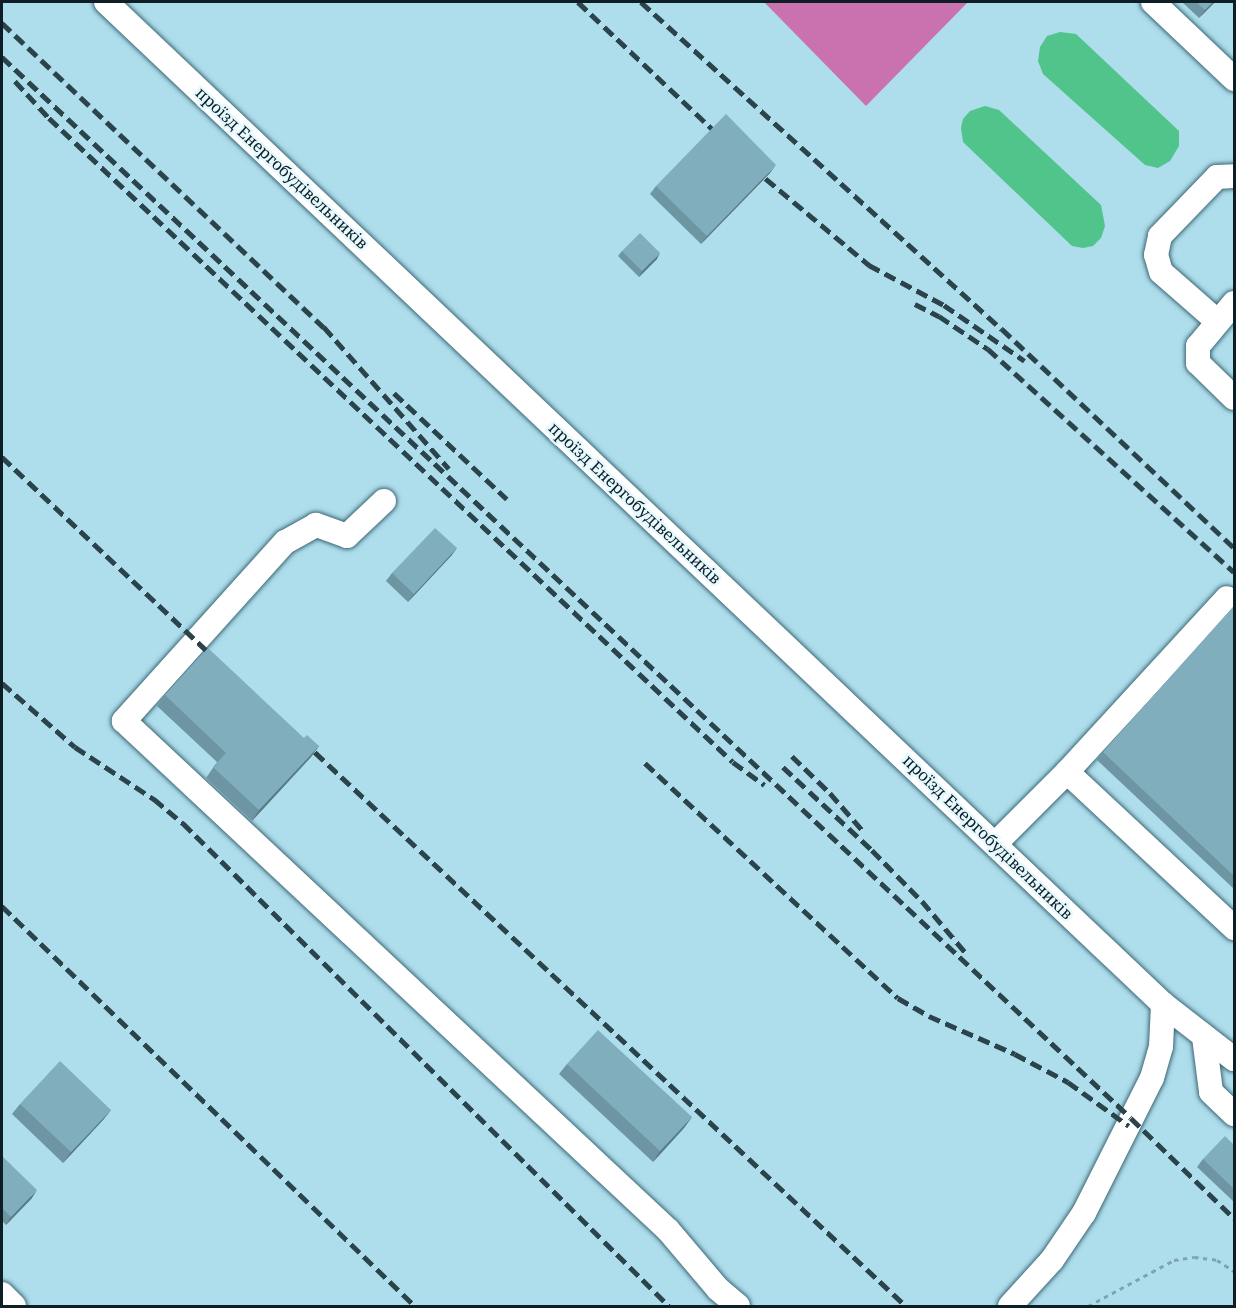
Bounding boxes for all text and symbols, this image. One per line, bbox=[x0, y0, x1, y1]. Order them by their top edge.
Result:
street label: проїзд Енергобудівельників bbox=[192, 83, 372, 253]
street label: проїзд Енергобудівельників bbox=[545, 418, 725, 588]
street label: проїзд Енергобудівельників bbox=[899, 751, 1077, 923]

